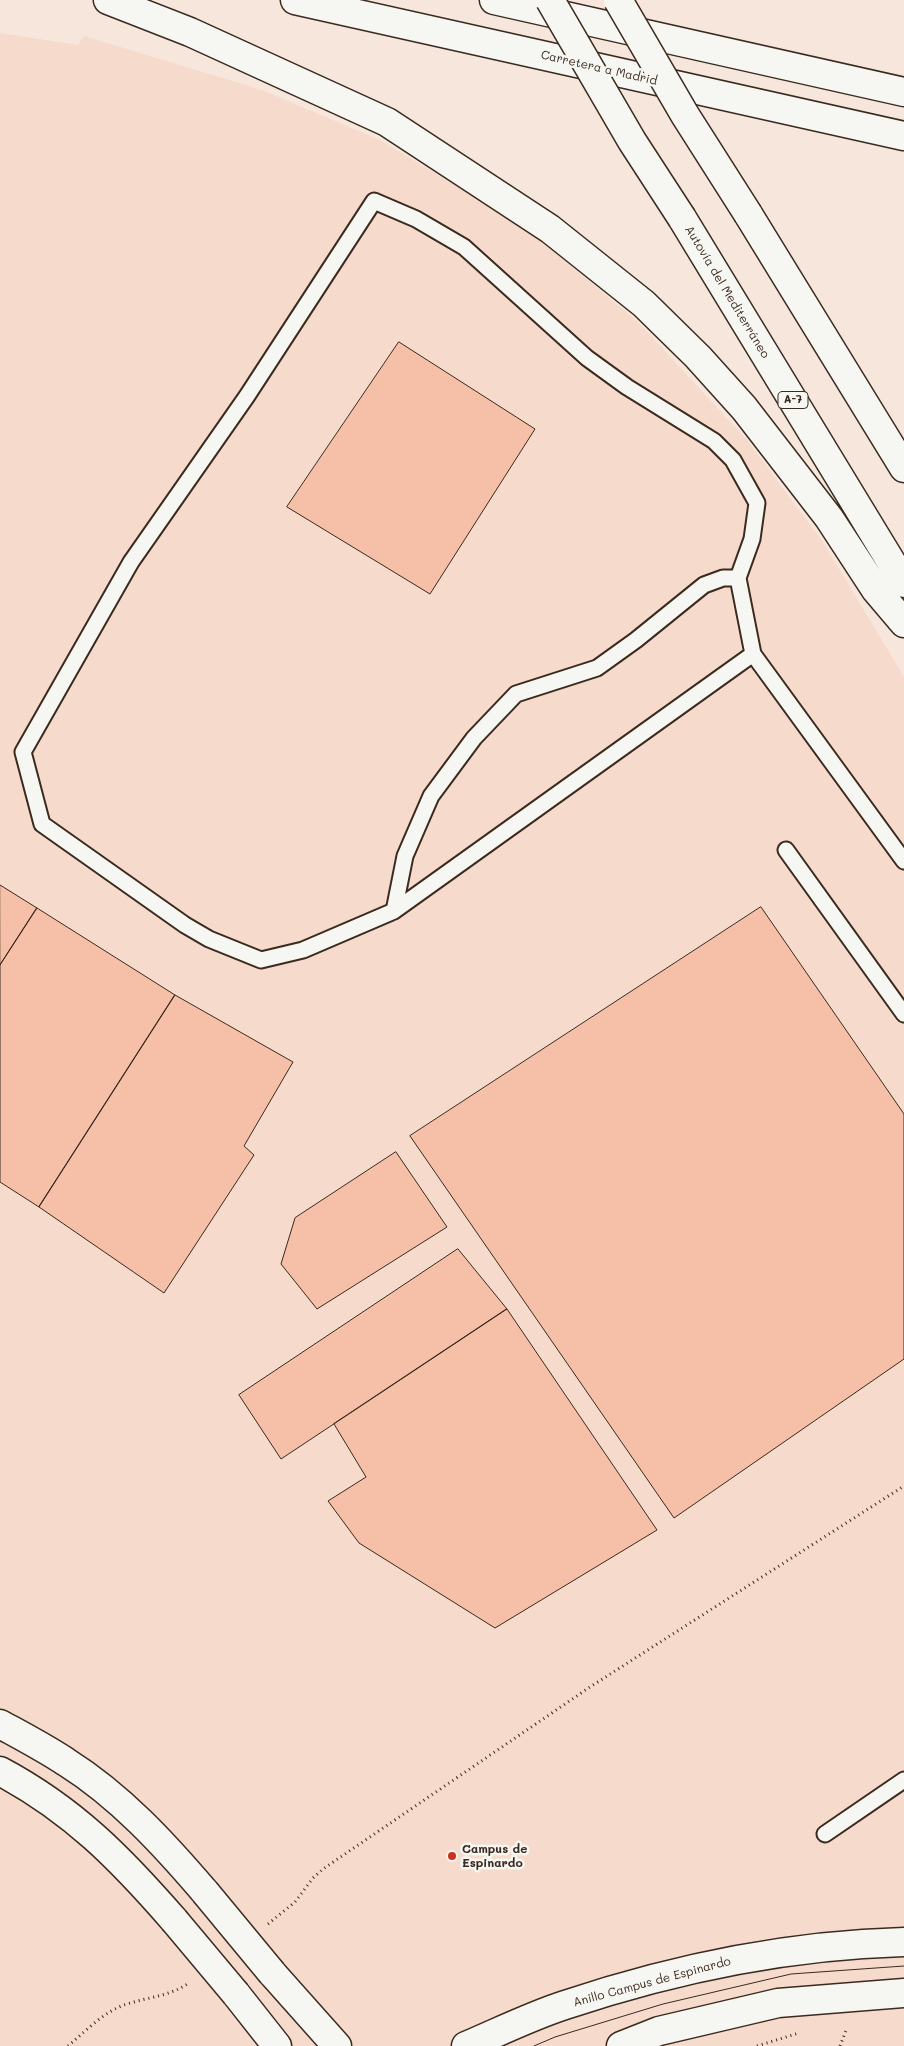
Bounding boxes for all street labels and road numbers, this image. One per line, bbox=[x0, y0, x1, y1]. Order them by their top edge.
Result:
street label: Carretera a Madrid bbox=[539, 48, 659, 88]
street label: Autovía del Mediterráneo bbox=[682, 223, 772, 361]
road number: A-7 bbox=[778, 392, 808, 408]
street label: Anillo Campus de Espinardo bbox=[572, 1954, 732, 2010]

